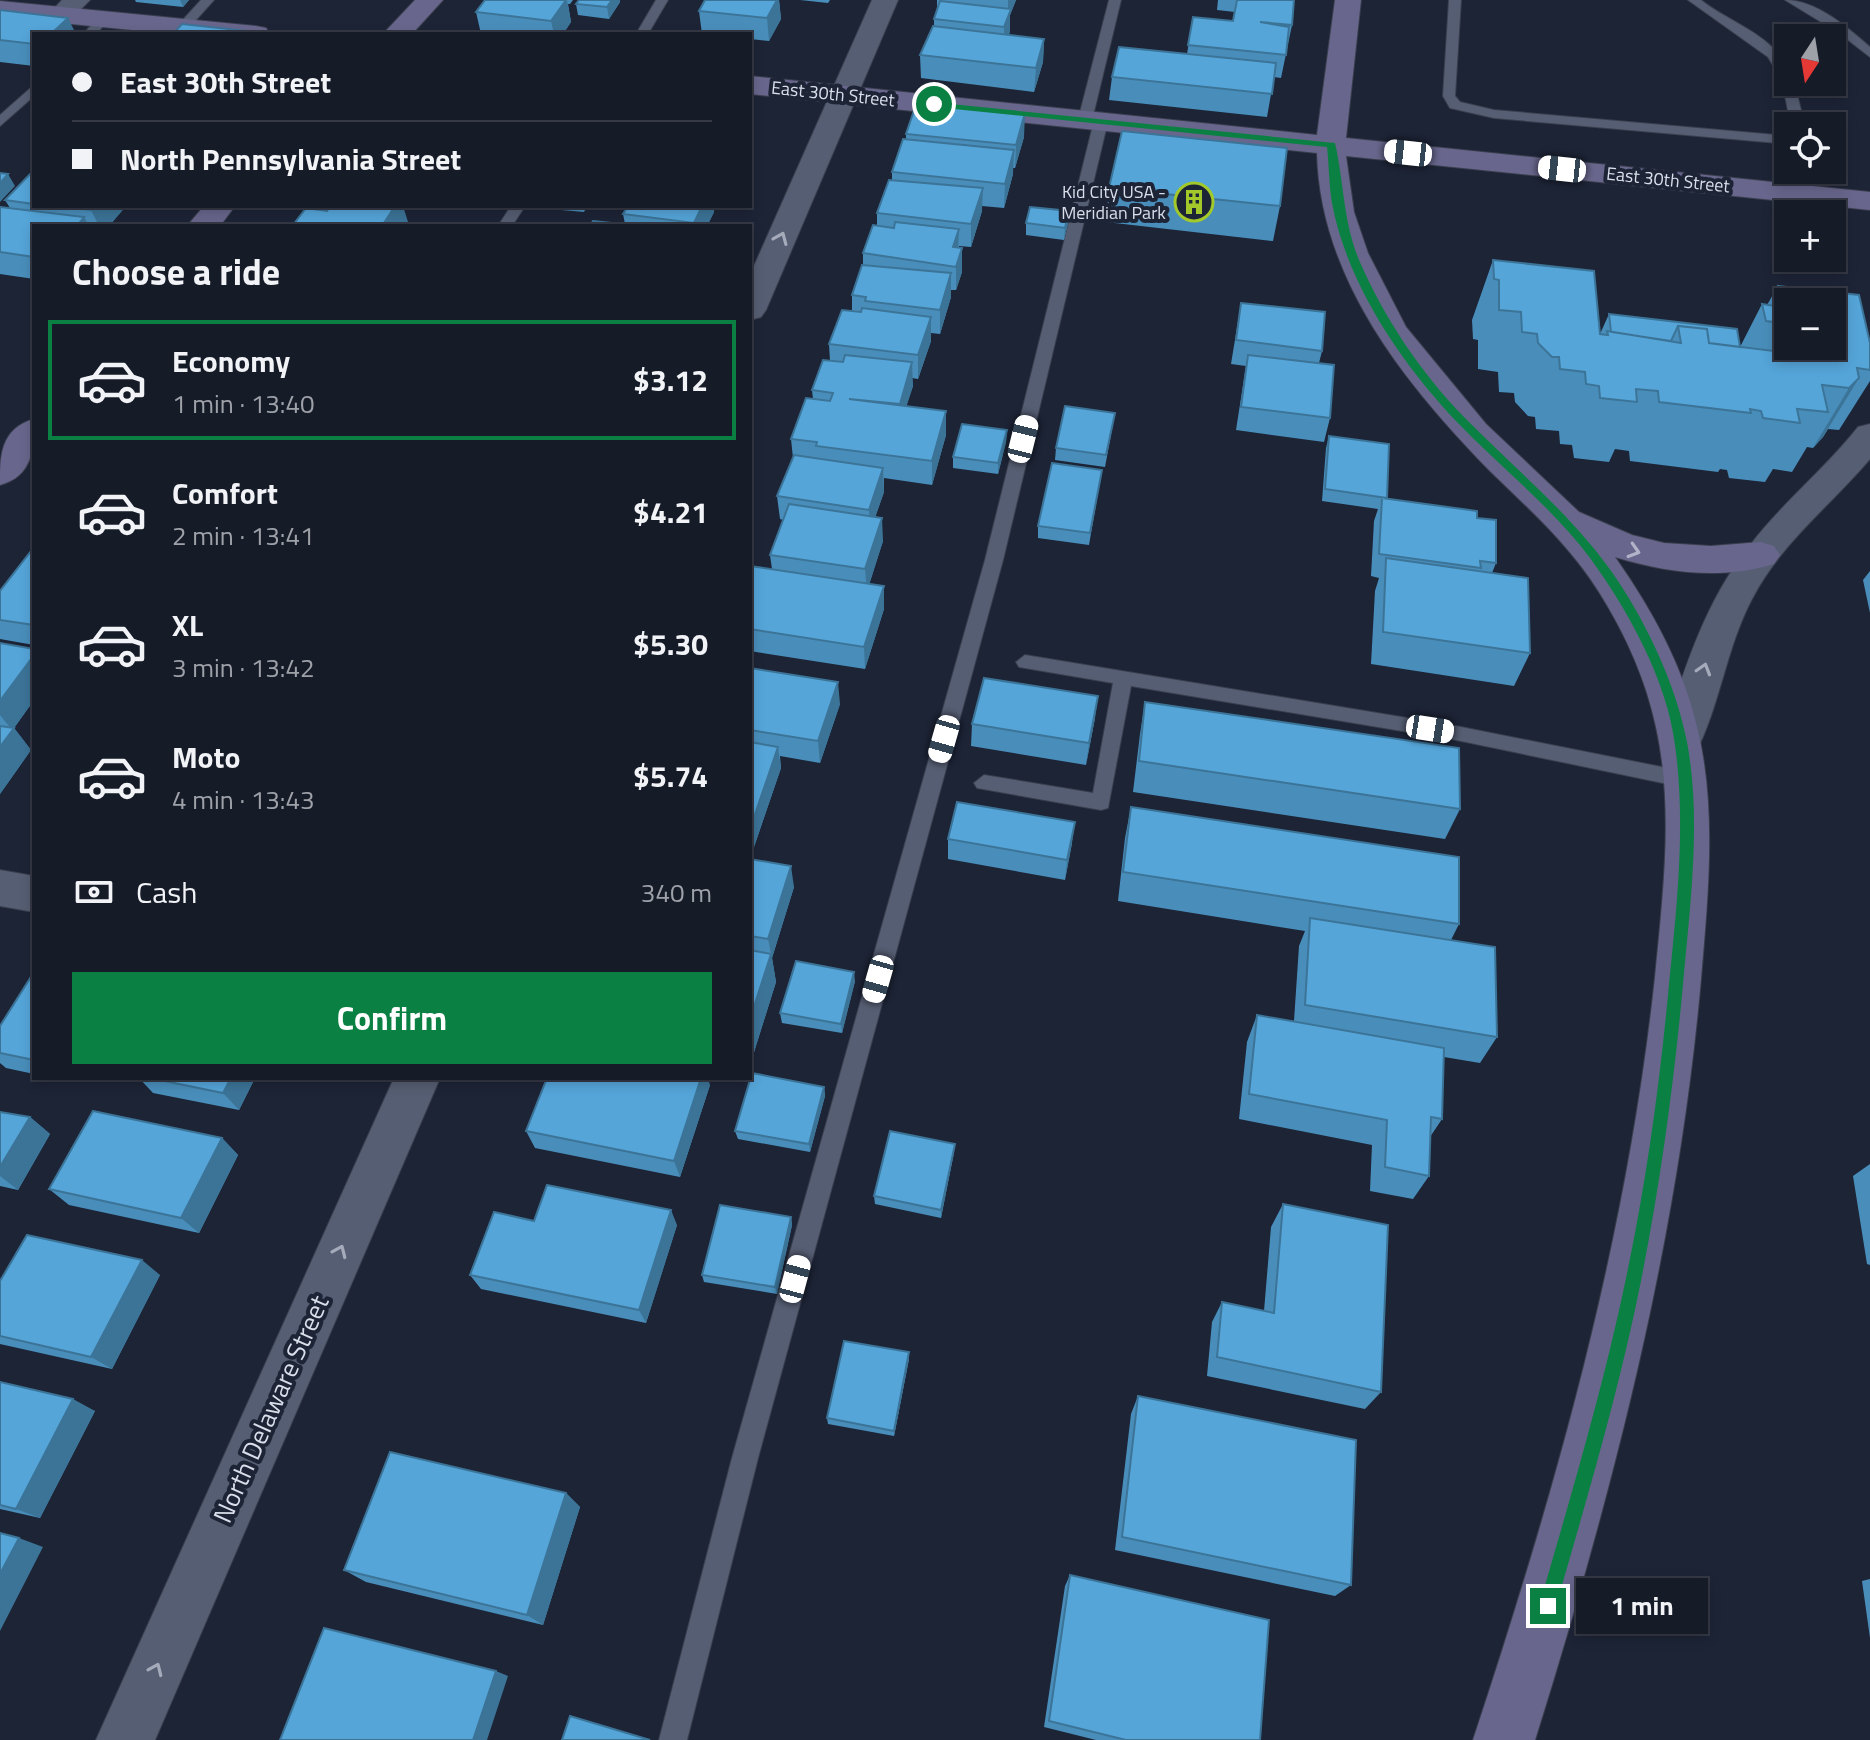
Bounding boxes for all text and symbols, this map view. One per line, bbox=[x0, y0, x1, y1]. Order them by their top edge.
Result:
north arrow bbox=[1774, 24, 1846, 96]
map controls bbox=[1774, 24, 1846, 360]
text: East 30th Street bbox=[120, 59, 331, 105]
street label: East 30th Street bbox=[770, 74, 897, 113]
route start bbox=[916, 86, 952, 122]
button: locate bbox=[1774, 112, 1846, 184]
text: North Pennsylvania Street bbox=[120, 136, 461, 182]
car bbox=[1383, 139, 1433, 167]
car bbox=[1537, 155, 1587, 183]
street label: East 30th Street bbox=[1605, 160, 1732, 199]
place label: Kid City USA - Meridian Park bbox=[1061, 178, 1166, 226]
building icon: Kid City USA - Meridian Park bbox=[1173, 181, 1215, 223]
button: + bbox=[1774, 200, 1846, 272]
one-way arrow bbox=[771, 232, 787, 246]
text: Choose a ride bbox=[72, 244, 280, 299]
button: − bbox=[1774, 288, 1846, 360]
text: Economy bbox=[172, 338, 290, 384]
icon: car bbox=[76, 344, 148, 416]
text: $3.12 bbox=[633, 357, 708, 403]
text: 1 min · 13:40 bbox=[172, 384, 315, 423]
car bbox=[1006, 413, 1040, 465]
text: Comfort bbox=[172, 470, 278, 516]
icon: car bbox=[76, 476, 148, 548]
text: $4.21 bbox=[633, 489, 708, 535]
text: 2 min · 13:41 bbox=[172, 516, 315, 555]
one-way arrow bbox=[1627, 542, 1641, 558]
text: XL bbox=[172, 602, 203, 648]
icon: car bbox=[76, 608, 148, 680]
text: $5.30 bbox=[633, 621, 708, 667]
text: 3 min · 13:42 bbox=[172, 648, 315, 687]
one-way arrow bbox=[1695, 662, 1711, 676]
car bbox=[926, 713, 962, 765]
car bbox=[1404, 713, 1456, 745]
text: Moto bbox=[172, 734, 240, 780]
icon: car bbox=[76, 740, 148, 812]
text: $5.74 bbox=[633, 753, 708, 799]
text: 4 min · 13:43 bbox=[172, 780, 315, 819]
text: Cash bbox=[136, 869, 197, 915]
icon: cash bbox=[72, 870, 116, 914]
text: 340 m bbox=[641, 873, 712, 912]
car bbox=[860, 953, 896, 1005]
button: Confirm bbox=[72, 972, 712, 1064]
one-way arrow bbox=[331, 1245, 347, 1260]
car bbox=[777, 1253, 813, 1305]
street label: North Delaware Street bbox=[203, 1289, 338, 1529]
callout: 1 min bbox=[1576, 1578, 1708, 1634]
text: 1 min bbox=[1610, 1586, 1674, 1625]
route end bbox=[1530, 1588, 1566, 1624]
one-way arrow bbox=[147, 1662, 163, 1677]

